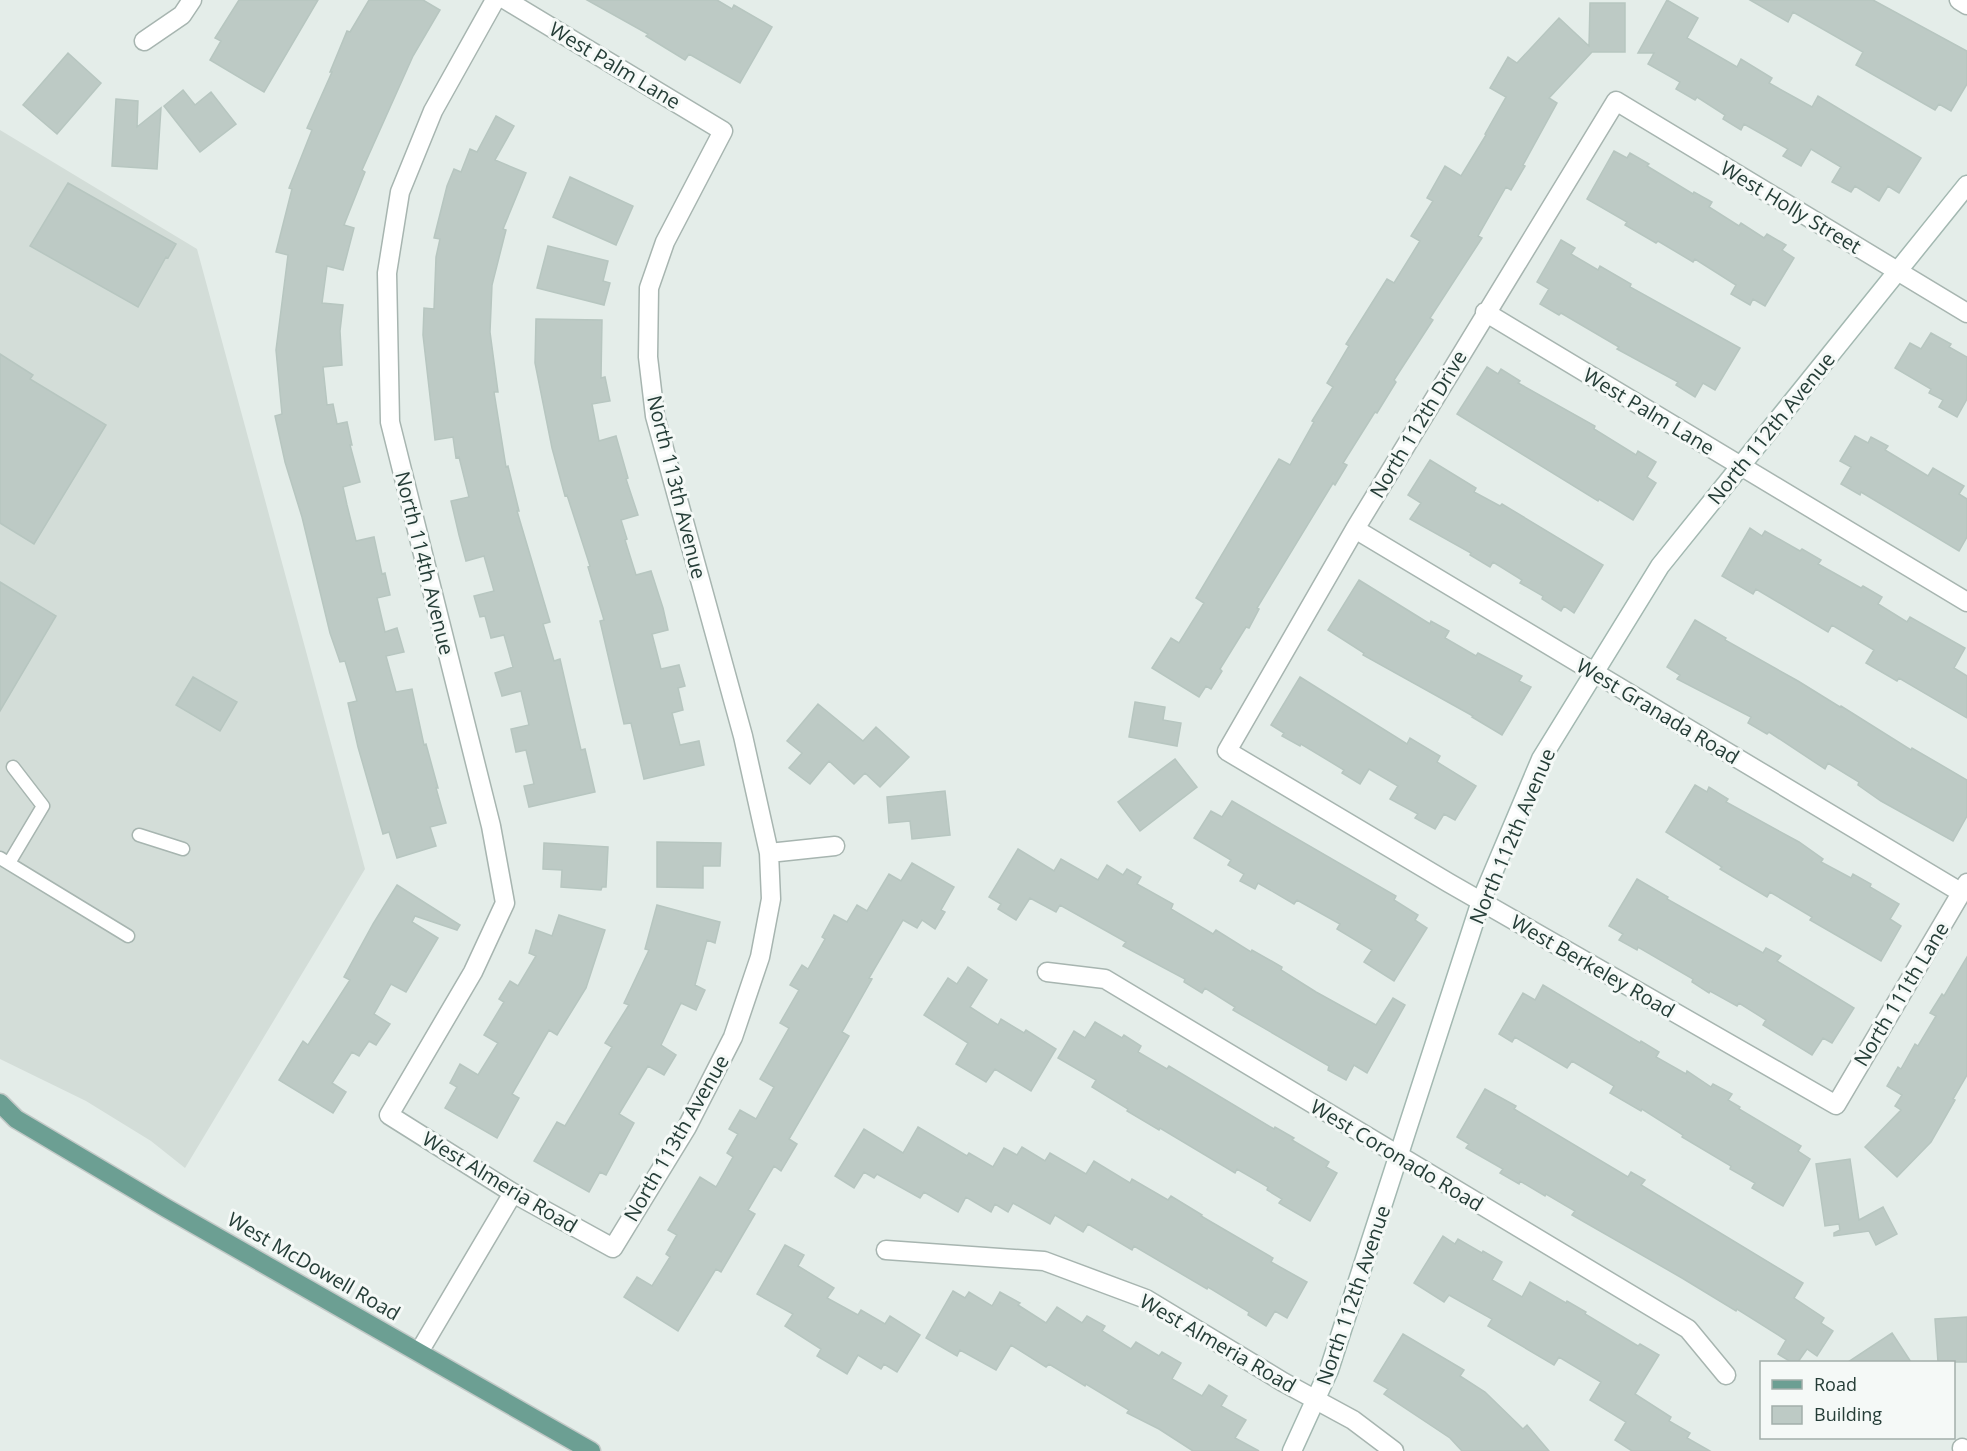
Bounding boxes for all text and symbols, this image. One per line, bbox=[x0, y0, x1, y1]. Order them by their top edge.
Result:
street label: West Palm Lane bbox=[544, 15, 686, 115]
street label: West Holly Street bbox=[1716, 154, 1866, 260]
street label: North 112th Drive bbox=[1363, 345, 1473, 503]
street label: North 112th Avenue bbox=[1701, 346, 1841, 510]
street label: West Palm Lane bbox=[1578, 361, 1720, 461]
street label: North 113th Avenue bbox=[641, 392, 713, 582]
street label: North 114th Avenue bbox=[389, 468, 461, 658]
street label: West Granada Road bbox=[1572, 652, 1744, 770]
street label: North 112th Avenue bbox=[1463, 744, 1561, 928]
street label: West Berkeley Road bbox=[1506, 908, 1680, 1024]
street label: North 111th Lane bbox=[1847, 917, 1955, 1071]
street label: North 113th Avenue bbox=[617, 1050, 735, 1226]
street label: West Coronado Road bbox=[1306, 1093, 1488, 1217]
street label: West Almeria Road bbox=[418, 1125, 582, 1239]
street label: North 112th Avenue bbox=[1310, 1202, 1396, 1388]
street label: West McDowell Road bbox=[223, 1205, 405, 1327]
street label: West Almeria Road bbox=[1135, 1287, 1301, 1399]
legend bbox=[1760, 1361, 1955, 1439]
text: Road bbox=[1814, 1372, 1857, 1396]
text: Building bbox=[1814, 1402, 1882, 1426]

